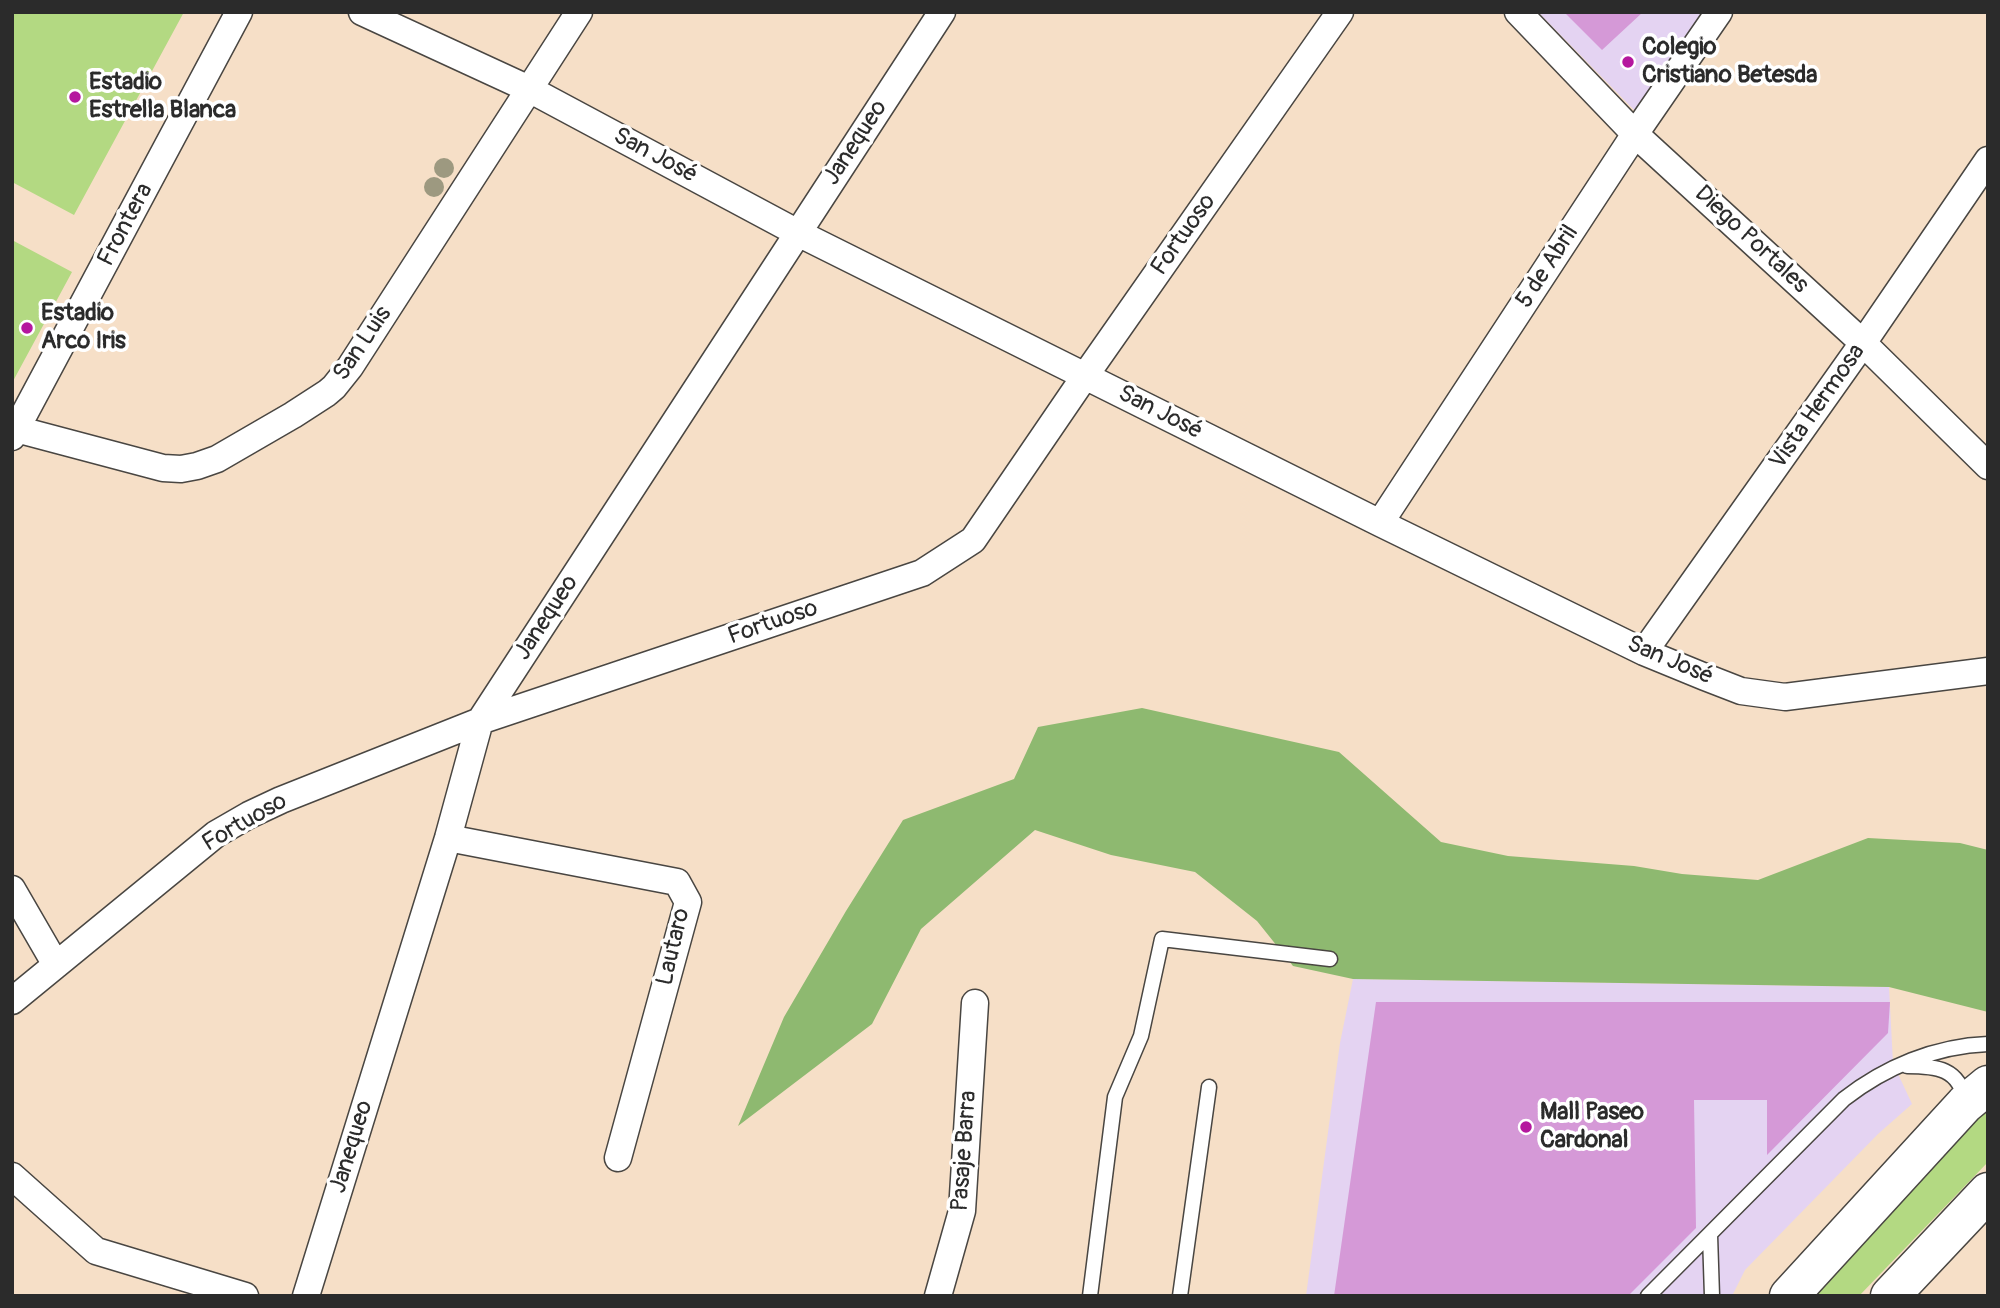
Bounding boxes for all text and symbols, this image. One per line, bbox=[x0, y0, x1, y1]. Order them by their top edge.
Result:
place label: Colegio Cristiano Betesda bbox=[1642, 34, 1817, 90]
marker: Colegio Cristiano Betesda bbox=[1620, 54, 1636, 70]
place label: Estadio Estrella Blanca bbox=[89, 69, 236, 125]
marker: Estadio Estrella Blanca bbox=[67, 89, 83, 105]
street label: Janequeo bbox=[818, 95, 894, 191]
street label: San José bbox=[608, 122, 702, 190]
street label: Frontera bbox=[92, 179, 160, 271]
street label: Diego Portales bbox=[1688, 180, 1814, 300]
street label: Fortuoso bbox=[1146, 189, 1222, 281]
street label: 5 de Abril bbox=[1511, 220, 1585, 314]
place label: Estadio Arco Iris bbox=[41, 300, 126, 356]
street label: San Luis bbox=[328, 301, 398, 387]
marker: Estadio Arco Iris bbox=[19, 320, 35, 336]
street label: Vista Hermosa bbox=[1764, 339, 1872, 475]
street label: San José bbox=[1113, 379, 1207, 447]
street label: Janequeo bbox=[509, 570, 585, 666]
street label: Fortuoso bbox=[724, 594, 822, 652]
street label: San José bbox=[1622, 630, 1718, 692]
street label: Fortuoso bbox=[198, 787, 292, 859]
street label: Lautaro bbox=[651, 906, 697, 988]
street label: Pasaje Barra bbox=[946, 1090, 984, 1212]
street label: Janequeo bbox=[324, 1097, 380, 1197]
place label: Mall Paseo Cardonal bbox=[1540, 1099, 1644, 1155]
marker: Mall Paseo Cardonal bbox=[1518, 1119, 1534, 1135]

